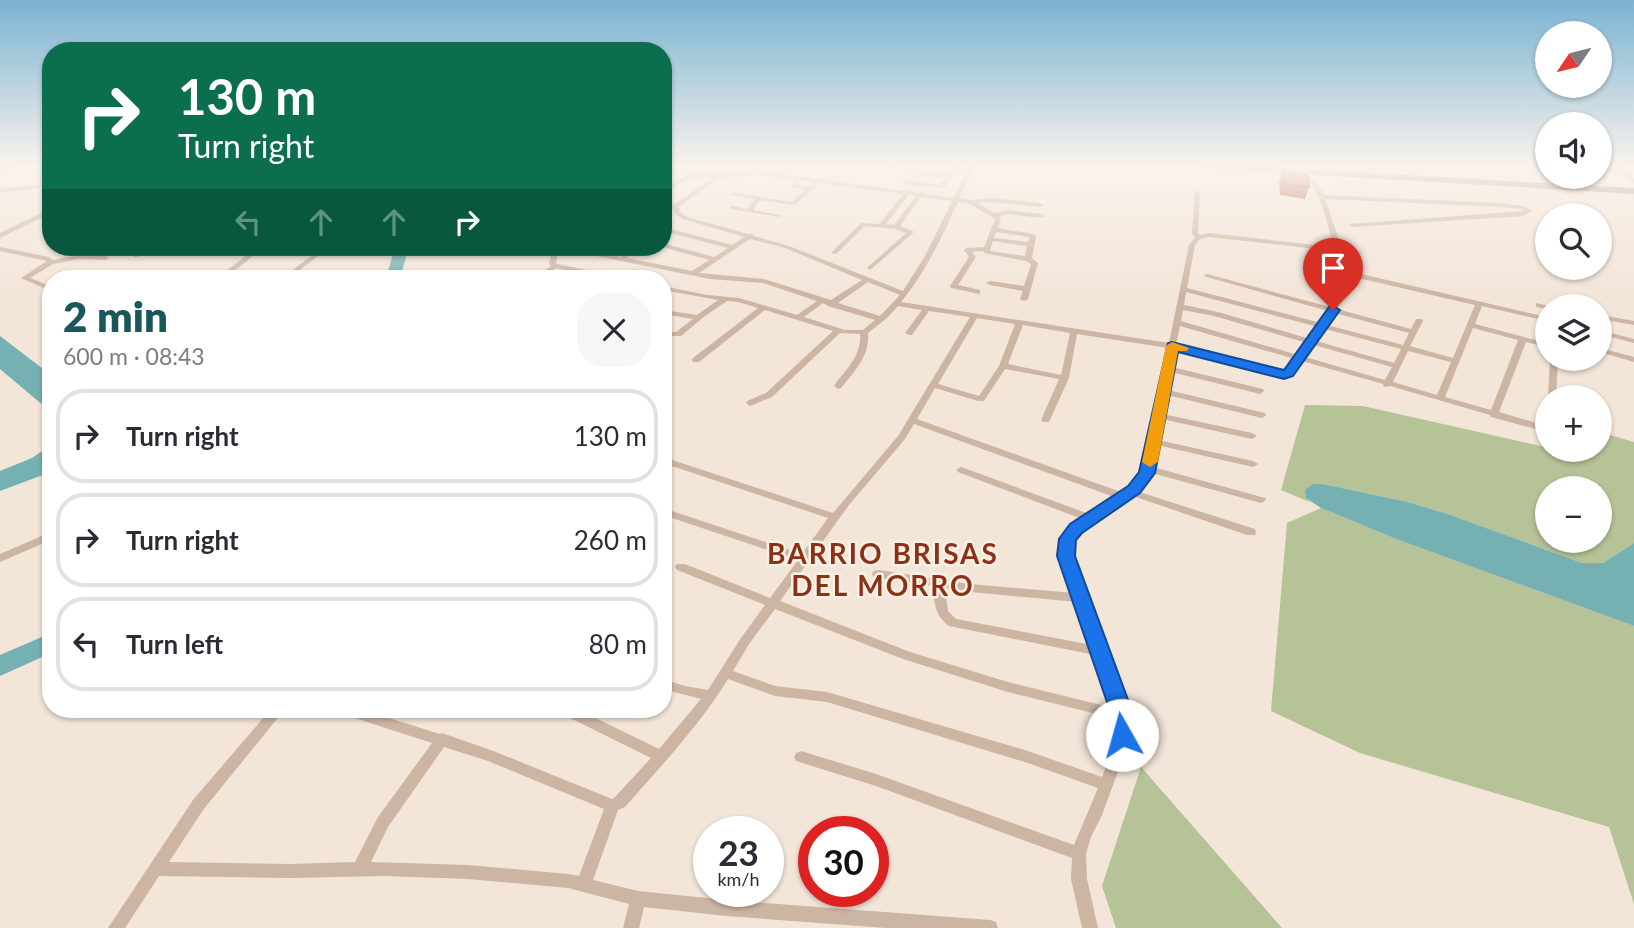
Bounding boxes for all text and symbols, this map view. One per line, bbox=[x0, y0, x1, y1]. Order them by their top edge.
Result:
north arrow bbox=[1535, 21, 1612, 98]
map controls bbox=[1535, 21, 1612, 553]
text: 130 m bbox=[178, 67, 316, 125]
icon: right bbox=[63, 70, 154, 161]
button: sound bbox=[1535, 112, 1612, 189]
text: Turn right bbox=[178, 126, 314, 165]
icon: left bbox=[229, 203, 267, 241]
icon: ahead bbox=[302, 203, 340, 241]
icon: ahead bbox=[375, 203, 413, 241]
icon: right bbox=[448, 203, 486, 241]
button: search bbox=[1535, 203, 1612, 280]
pin bbox=[1303, 238, 1363, 310]
icon: arrive bbox=[1314, 249, 1352, 287]
text: 2 min bbox=[63, 291, 168, 341]
button: close bbox=[577, 293, 651, 367]
button: layers bbox=[1535, 294, 1612, 371]
text: 600 m · 08:43 bbox=[63, 342, 205, 370]
button: + bbox=[1535, 385, 1612, 462]
icon: right bbox=[67, 417, 105, 455]
text: Turn right bbox=[126, 420, 239, 452]
text: 130 m bbox=[574, 420, 647, 452]
button: − bbox=[1535, 476, 1612, 553]
icon: right bbox=[67, 521, 105, 559]
text: Turn right bbox=[126, 524, 239, 556]
text: 260 m bbox=[574, 524, 647, 556]
district label: BARRIO BRISAS DEL MORRO bbox=[767, 536, 999, 602]
icon: left bbox=[67, 625, 105, 663]
text: Turn left bbox=[126, 628, 223, 660]
text: 80 m bbox=[589, 628, 647, 660]
position arrow bbox=[1085, 698, 1159, 772]
speed limit sign: 30 bbox=[798, 816, 889, 907]
text: 23 bbox=[718, 831, 759, 873]
text: km/h bbox=[717, 868, 760, 890]

